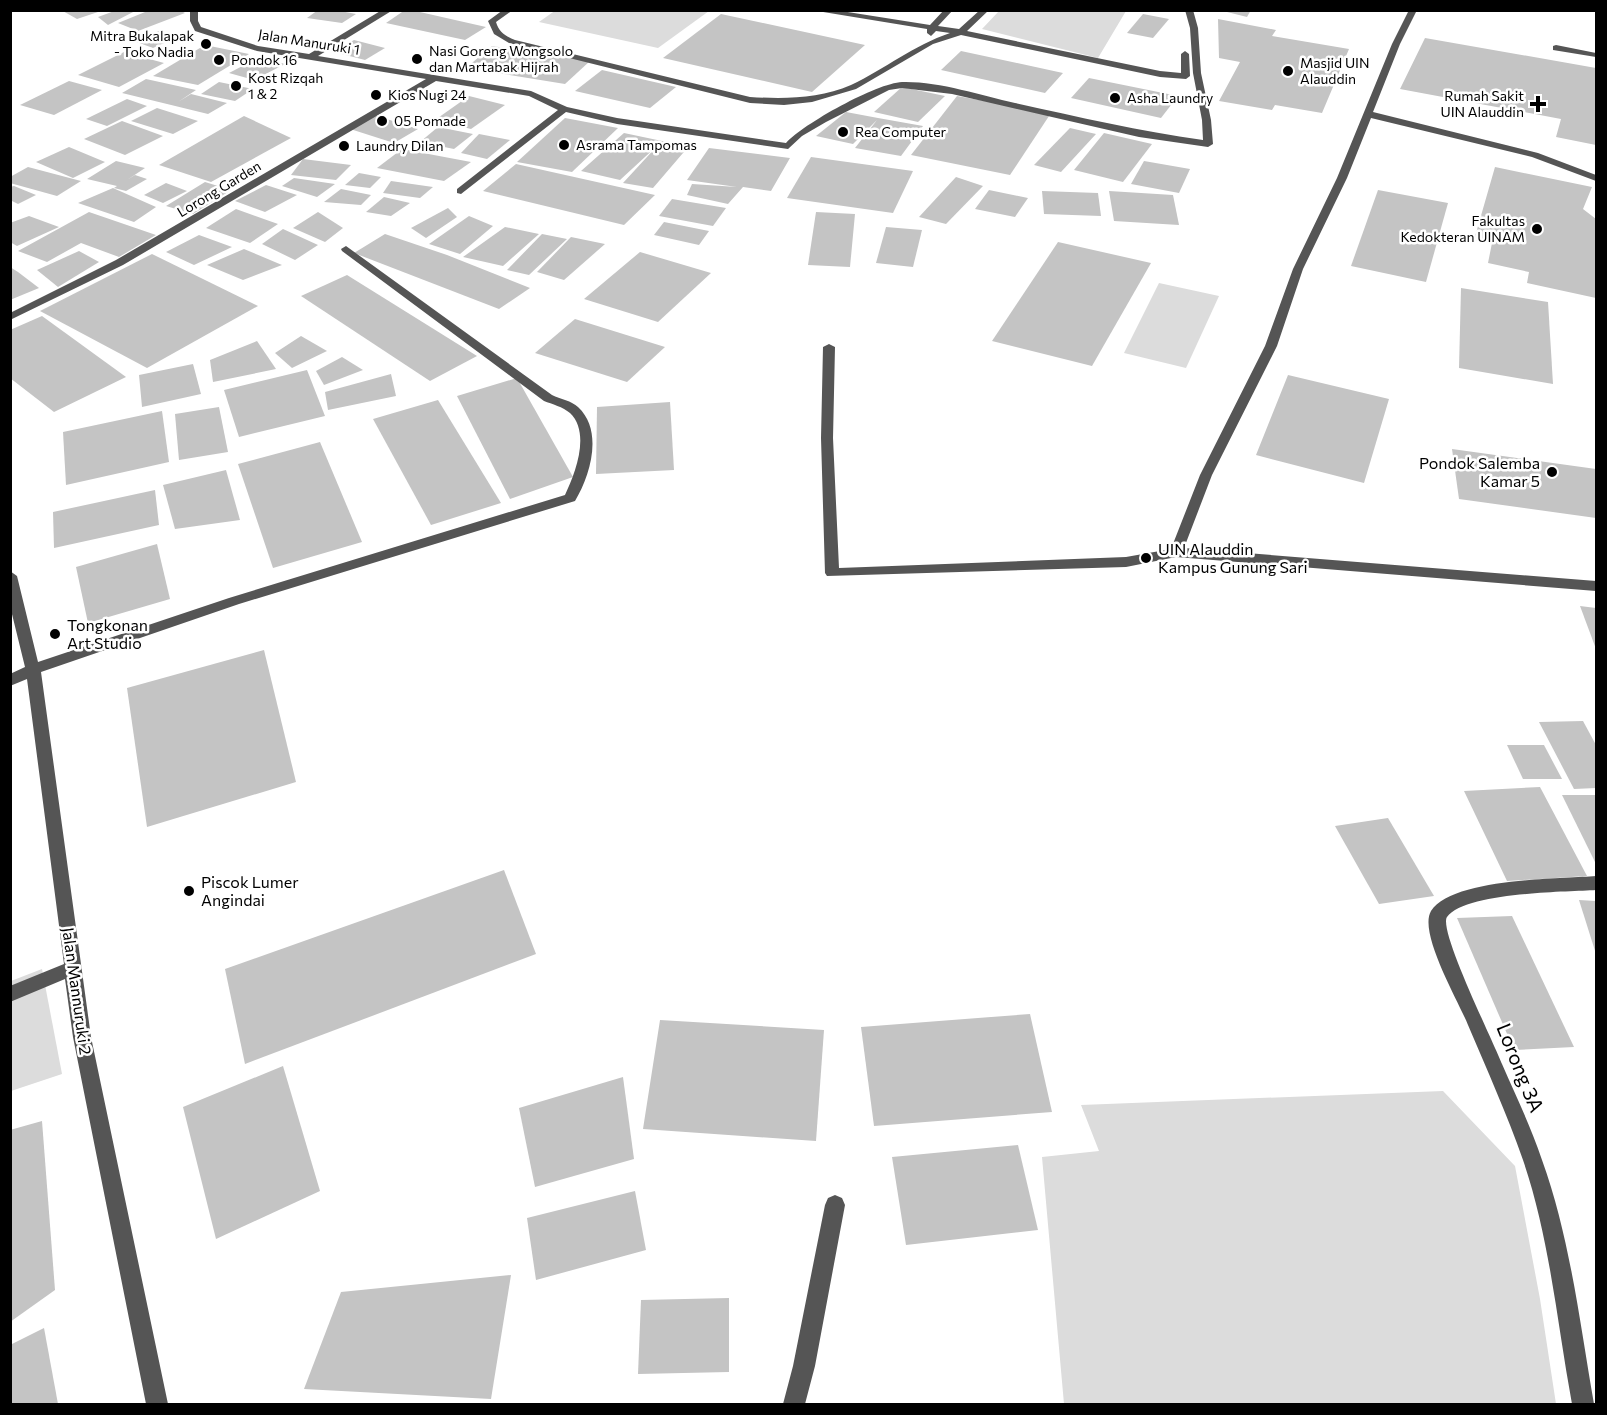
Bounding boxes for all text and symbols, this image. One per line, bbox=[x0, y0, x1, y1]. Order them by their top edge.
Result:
street label: Jalan Manuruki 1 bbox=[257, 25, 361, 58]
place label: Mitra Bukalapak - Toko Nadia bbox=[90, 27, 194, 60]
marker: Mitra Bukalapak - Toko Nadia bbox=[199, 37, 213, 51]
place label: Nasi Goreng Wongsolo dan Martabak Hijrah bbox=[429, 42, 573, 75]
place label: Pondok 16 bbox=[231, 51, 297, 68]
marker: Nasi Goreng Wongsolo dan Martabak Hijrah bbox=[410, 52, 424, 66]
marker: Pondok 16 bbox=[212, 53, 226, 67]
place label: Masjid UIN Alauddin bbox=[1300, 54, 1370, 87]
marker: Masjid UIN Alauddin bbox=[1281, 64, 1295, 78]
place label: Kost Rizqah 1 & 2 bbox=[248, 69, 323, 102]
marker: Kost Rizqah 1 & 2 bbox=[229, 79, 243, 93]
place label: Kios Nugi 24 bbox=[388, 86, 467, 103]
place label: Rumah Sakit UIN Alauddin bbox=[1440, 87, 1524, 120]
marker: Kios Nugi 24 bbox=[369, 88, 383, 102]
place label: Asha Laundry bbox=[1127, 89, 1213, 106]
marker: Asha Laundry bbox=[1108, 91, 1122, 105]
marker: Rumah Sakit UIN Alauddin bbox=[1529, 95, 1547, 113]
place label: 05 Pomade bbox=[394, 112, 466, 129]
marker: 05 Pomade bbox=[375, 114, 389, 128]
place label: Rea Computer bbox=[855, 123, 947, 140]
marker: Rea Computer bbox=[836, 125, 850, 139]
place label: Asrama Tampomas bbox=[576, 136, 697, 153]
place label: Laundry Dilan bbox=[356, 137, 444, 154]
marker: Asrama Tampomas bbox=[557, 138, 571, 152]
marker: Laundry Dilan bbox=[337, 139, 351, 153]
street label: Lorong Garden bbox=[174, 157, 264, 220]
place label: Fakultas Kedokteran UINAM bbox=[1400, 212, 1525, 245]
marker: Fakultas Kedokteran UINAM bbox=[1530, 222, 1544, 236]
place label: Pondok Salemba Kamar 5 bbox=[1419, 453, 1540, 490]
marker: Pondok Salemba Kamar 5 bbox=[1545, 465, 1559, 479]
place label: UIN Alauddin Kampus Gunung Sari bbox=[1158, 539, 1308, 576]
marker: UIN Alauddin Kampus Gunung Sari bbox=[1139, 551, 1153, 565]
place label: Tongkonan Art Studio bbox=[67, 615, 148, 652]
marker: Tongkonan Art Studio bbox=[48, 627, 62, 641]
place label: Piscok Lumer Angindai bbox=[201, 872, 299, 909]
marker: Piscok Lumer Angindai bbox=[182, 884, 196, 898]
street label: Jalan Mannuruki 2 bbox=[59, 926, 96, 1056]
street label: Lorong 3A bbox=[1492, 1020, 1550, 1116]

